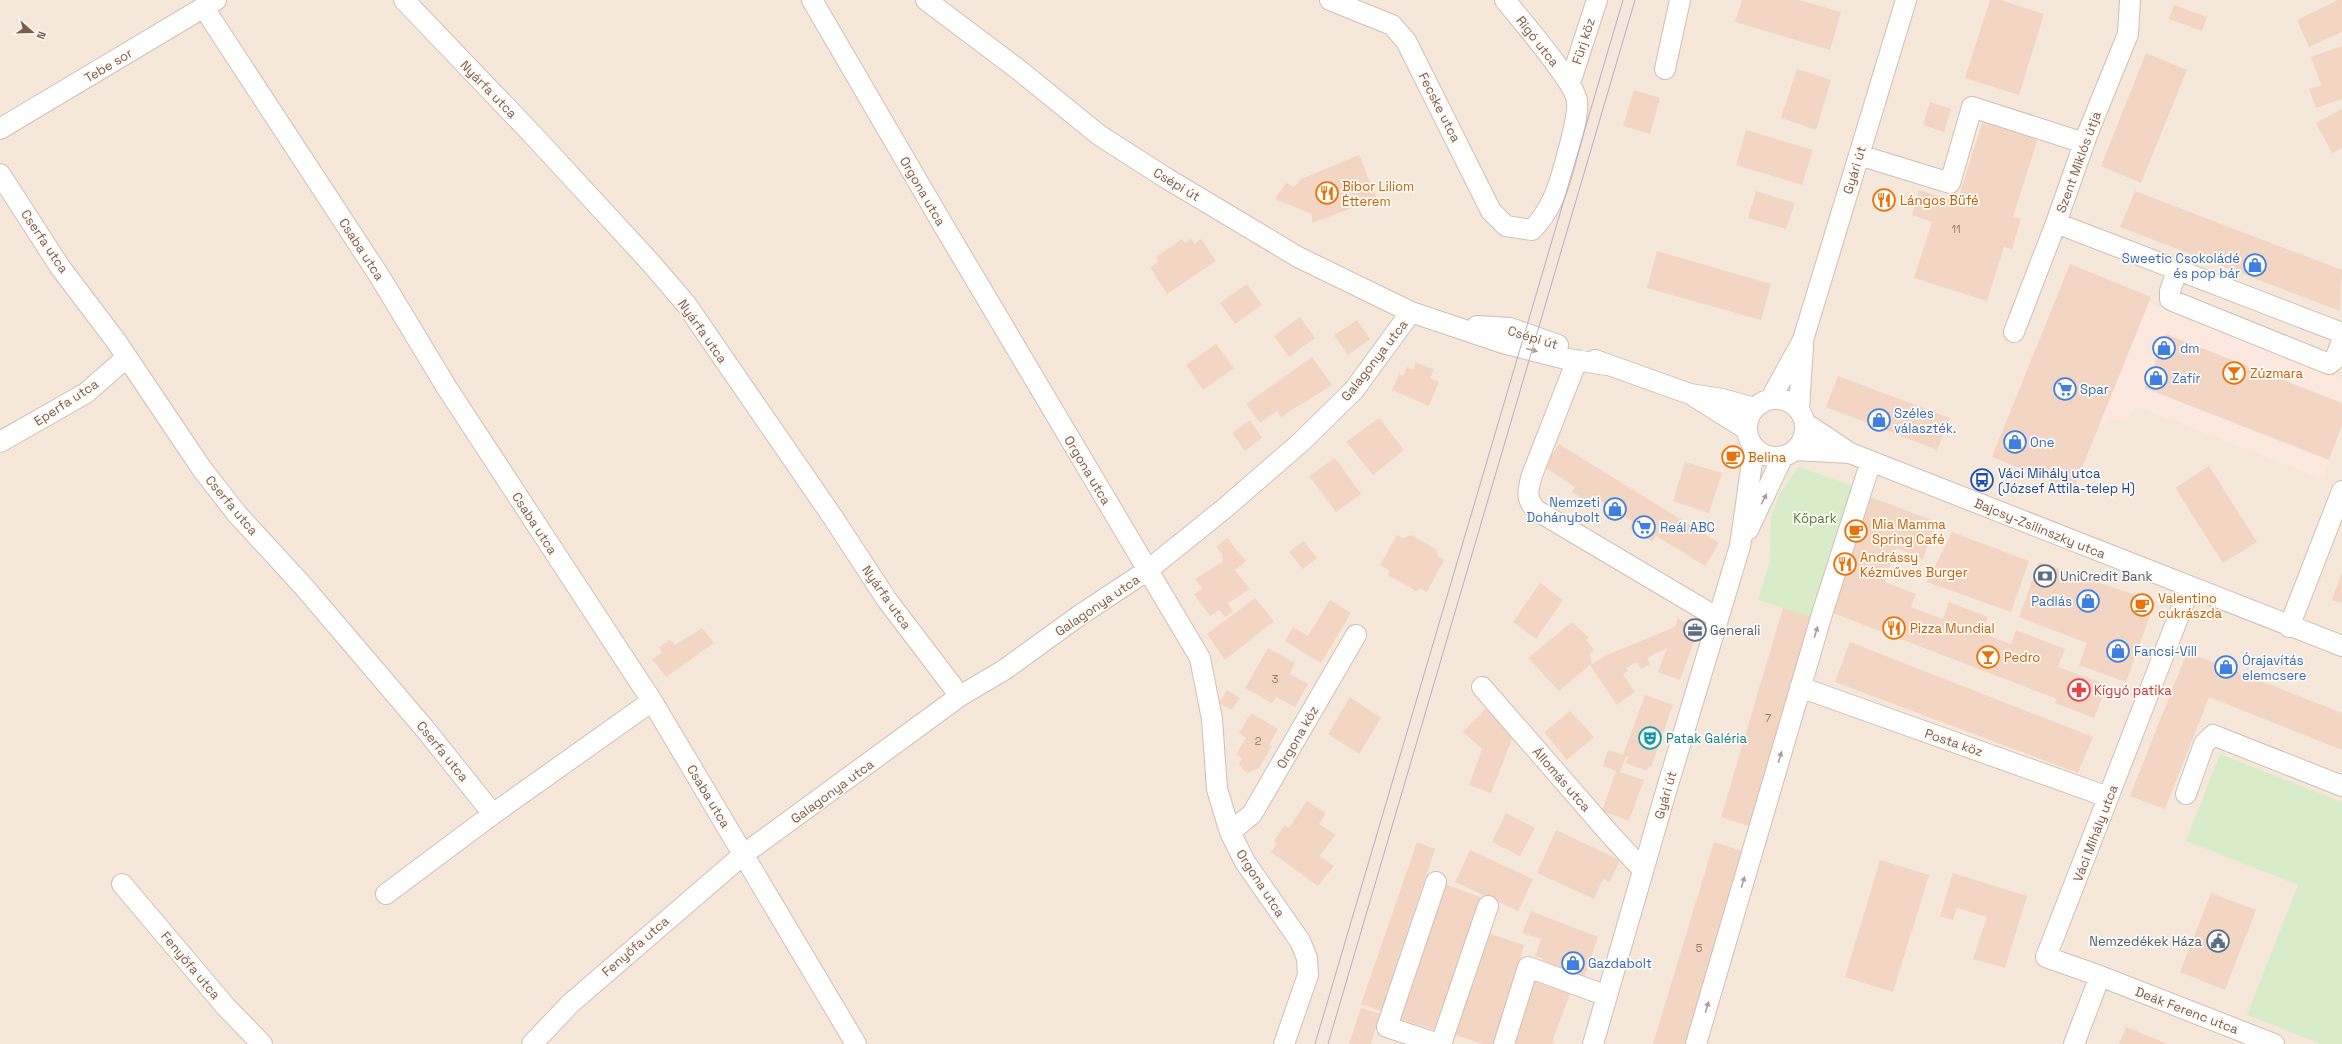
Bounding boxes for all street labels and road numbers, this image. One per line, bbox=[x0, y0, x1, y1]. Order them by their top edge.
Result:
street label: Rigó utca bbox=[1512, 12, 1563, 71]
street label: Fürj köz bbox=[1568, 16, 1599, 66]
street label: Tebe sor bbox=[81, 44, 136, 86]
street label: Nyárfa utca bbox=[457, 57, 521, 122]
street label: Fecske utca bbox=[1415, 70, 1465, 145]
street label: Szent Miklós útja bbox=[2052, 109, 2105, 215]
street label: Gyári út bbox=[1839, 144, 1870, 196]
street label: Orgona utca bbox=[896, 153, 950, 230]
street label: Csépi út bbox=[1150, 164, 1203, 205]
street label: Cserfa utca bbox=[17, 206, 72, 277]
street label: Csaba utca bbox=[335, 215, 388, 284]
street label: Nyárfa utca bbox=[674, 296, 731, 367]
street label: Galagonya utca bbox=[1337, 316, 1412, 404]
street label: Csépi út bbox=[1506, 322, 1560, 353]
street label: Eperfa utca bbox=[31, 375, 102, 430]
street label: Orgona utca bbox=[1060, 433, 1115, 508]
street label: Cserfa utca bbox=[202, 472, 262, 539]
street label: Csaba utca bbox=[508, 489, 561, 558]
street label: Bajcsy-Zsilinszky utca bbox=[1972, 494, 2108, 563]
street label: Nyárfa utca bbox=[858, 562, 915, 633]
street label: Galagonya utca bbox=[1052, 571, 1143, 640]
street label: Orgona köz bbox=[1273, 703, 1322, 772]
street label: Cserfa utca bbox=[413, 718, 473, 786]
street label: Posta köz bbox=[1923, 725, 1985, 760]
street label: Állomás utca bbox=[1529, 743, 1595, 816]
street label: Galagonya utca bbox=[787, 755, 878, 827]
street label: Csaba utca bbox=[683, 762, 734, 831]
street label: Gyári út bbox=[1651, 769, 1680, 821]
street label: Váci Mihály utca bbox=[2069, 782, 2122, 884]
street label: Orgona utca bbox=[1232, 846, 1289, 921]
street label: Fenyőfa utca bbox=[598, 912, 673, 980]
street label: Fenyőfa utca bbox=[157, 928, 224, 1003]
street label: Deák Ferenc utca bbox=[2133, 983, 2241, 1038]

